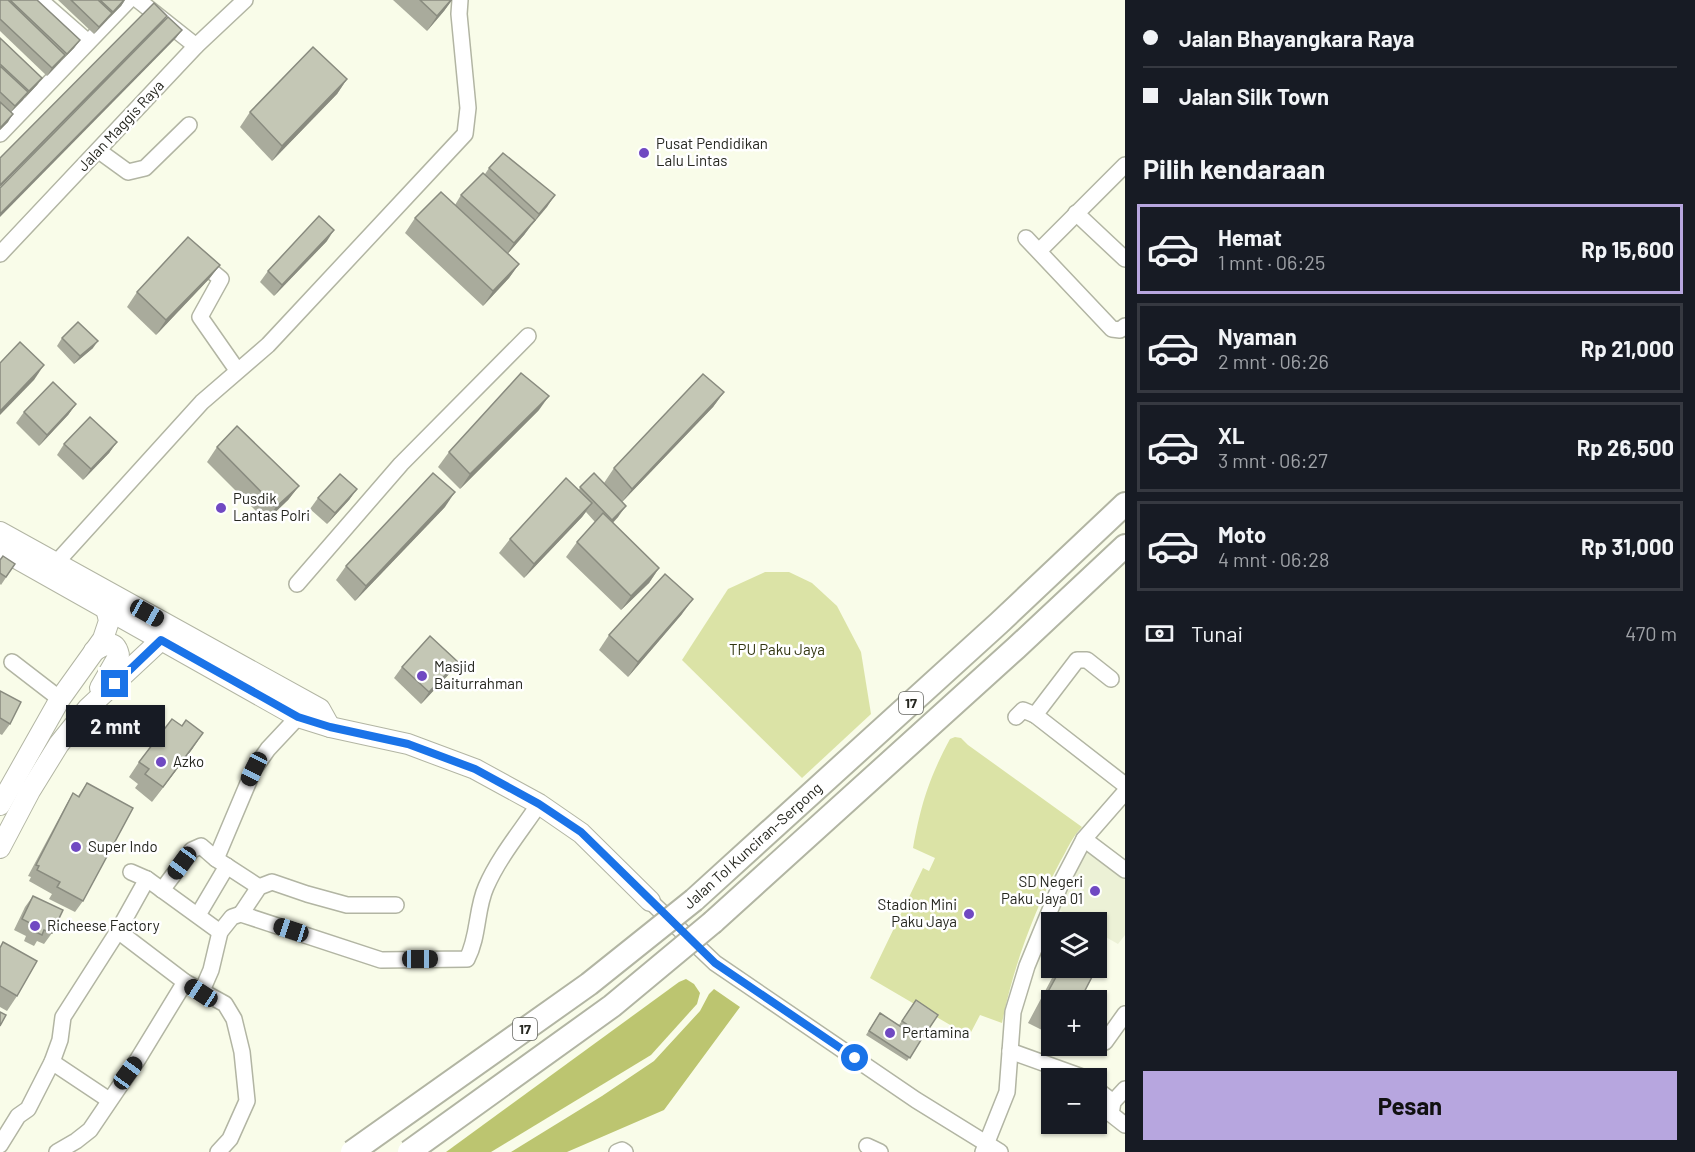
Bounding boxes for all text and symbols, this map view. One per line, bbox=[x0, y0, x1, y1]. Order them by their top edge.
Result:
text: Jalan Bhayangkara Raya bbox=[1179, 25, 1414, 51]
street label: Jalan Maggis Raya bbox=[73, 76, 167, 175]
text: Jalan Silk Town bbox=[1179, 83, 1329, 109]
place label: Pusat Pendidikan Lalu Lintas bbox=[656, 134, 768, 169]
marker: Pusat Pendidikan Lalu Lintas bbox=[637, 146, 651, 160]
text: Pilih kendaraan bbox=[1143, 152, 1325, 184]
icon: car bbox=[1146, 222, 1200, 276]
text: Hemat bbox=[1218, 224, 1282, 250]
text: Rp 15,600 bbox=[1581, 236, 1674, 262]
text: 1 mnt · 06:25 bbox=[1218, 250, 1325, 274]
icon: car bbox=[1146, 321, 1200, 375]
text: Nyaman bbox=[1218, 323, 1297, 349]
text: Rp 21,000 bbox=[1581, 335, 1674, 361]
text: 2 mnt · 06:26 bbox=[1218, 349, 1329, 373]
icon: car bbox=[1146, 420, 1200, 474]
text: XL bbox=[1218, 422, 1244, 448]
text: Rp 26,500 bbox=[1577, 434, 1674, 460]
text: 3 mnt · 06:27 bbox=[1218, 448, 1328, 472]
place label: Pusdik Lantas Polri bbox=[233, 489, 310, 524]
marker: Pusdik Lantas Polri bbox=[214, 501, 228, 515]
icon: car bbox=[1146, 519, 1200, 573]
text: Moto bbox=[1218, 521, 1266, 547]
text: Rp 31,000 bbox=[1581, 533, 1674, 559]
text: 4 mnt · 06:28 bbox=[1218, 547, 1329, 571]
car bbox=[127, 596, 167, 630]
icon: cash bbox=[1143, 617, 1176, 650]
text: Tunai bbox=[1191, 620, 1243, 646]
text: 470 m bbox=[1625, 621, 1677, 645]
park label: TPU Paku Jaya bbox=[729, 640, 825, 658]
place label: Masjid Baiturrahman bbox=[434, 657, 523, 692]
marker: Masjid Baiturrahman bbox=[415, 669, 429, 683]
route end bbox=[101, 670, 128, 697]
road number: 17 bbox=[899, 692, 923, 714]
callout: 2 mnt bbox=[66, 705, 164, 747]
text: 2 mnt bbox=[90, 714, 141, 738]
car bbox=[238, 749, 270, 789]
place label: Azko bbox=[173, 752, 204, 770]
marker: Azko bbox=[154, 755, 168, 769]
street label: Jalan Tol Kunciran–Serpong bbox=[679, 778, 825, 912]
place label: Super Indo bbox=[88, 837, 158, 855]
marker: Super Indo bbox=[69, 840, 83, 854]
car bbox=[164, 843, 200, 883]
place label: SD Negeri Paku Jaya 01 bbox=[1001, 872, 1083, 907]
marker: SD Negeri Paku Jaya 01 bbox=[1088, 884, 1102, 898]
place label: Stadion Mini Paku Jaya bbox=[877, 895, 957, 930]
marker: Stadion Mini Paku Jaya bbox=[962, 907, 976, 921]
map controls bbox=[1041, 912, 1107, 1134]
button: layers bbox=[1041, 912, 1107, 978]
place label: Richeese Factory bbox=[47, 916, 160, 934]
car bbox=[271, 916, 311, 944]
marker: Richeese Factory bbox=[28, 919, 42, 933]
car bbox=[402, 950, 438, 968]
car bbox=[181, 976, 221, 1010]
button: + bbox=[1041, 990, 1107, 1056]
road number: 17 bbox=[513, 1018, 537, 1040]
place label: Pertamina bbox=[902, 1023, 969, 1041]
marker: Pertamina bbox=[883, 1026, 897, 1040]
route start bbox=[841, 1044, 868, 1071]
car bbox=[110, 1053, 146, 1093]
button: − bbox=[1041, 1068, 1107, 1134]
button: Pesan bbox=[1143, 1071, 1677, 1140]

